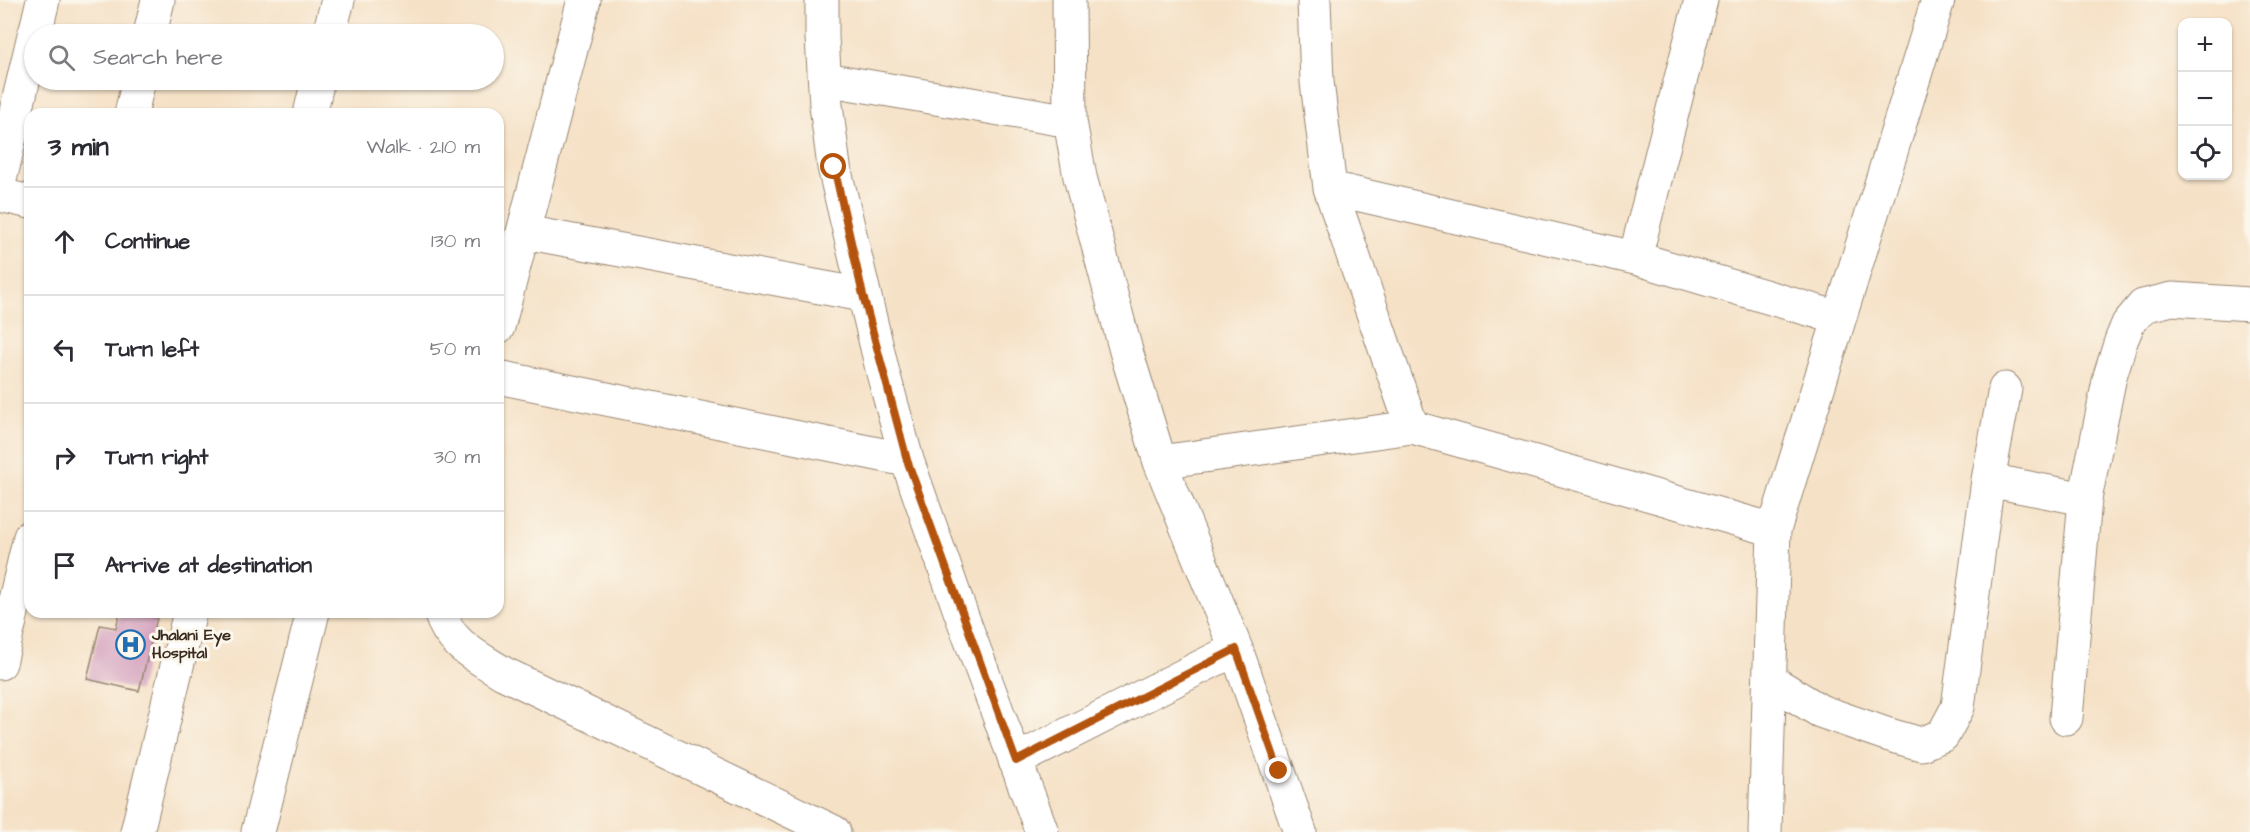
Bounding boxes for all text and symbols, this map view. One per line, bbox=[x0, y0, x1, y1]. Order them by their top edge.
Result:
map controls bbox=[2178, 18, 2232, 180]
button: + bbox=[2178, 18, 2232, 72]
search box bbox=[24, 24, 504, 90]
icon: search bbox=[45, 41, 78, 74]
text: Search here bbox=[93, 42, 223, 73]
button: − bbox=[2178, 72, 2232, 126]
button: locate bbox=[2178, 126, 2232, 180]
text: 3 min bbox=[48, 129, 109, 165]
text: Walk · 210 m bbox=[367, 133, 480, 161]
route start bbox=[820, 153, 846, 179]
icon: ahead bbox=[48, 225, 81, 258]
text: Continue bbox=[105, 226, 190, 257]
text: 130 m bbox=[431, 227, 480, 255]
icon: left bbox=[48, 333, 81, 366]
text: Turn left bbox=[105, 334, 199, 365]
text: 50 m bbox=[430, 335, 480, 363]
icon: right bbox=[48, 441, 81, 474]
text: Turn right bbox=[105, 442, 208, 473]
text: 30 m bbox=[434, 443, 480, 471]
icon: arrive bbox=[48, 549, 81, 582]
text: Arrive at destination bbox=[105, 550, 312, 581]
place label: Jhalani Eye Hospital bbox=[151, 624, 231, 664]
hospital icon: Jhalani Eye Hospital bbox=[115, 628, 147, 660]
route end bbox=[1265, 757, 1291, 783]

